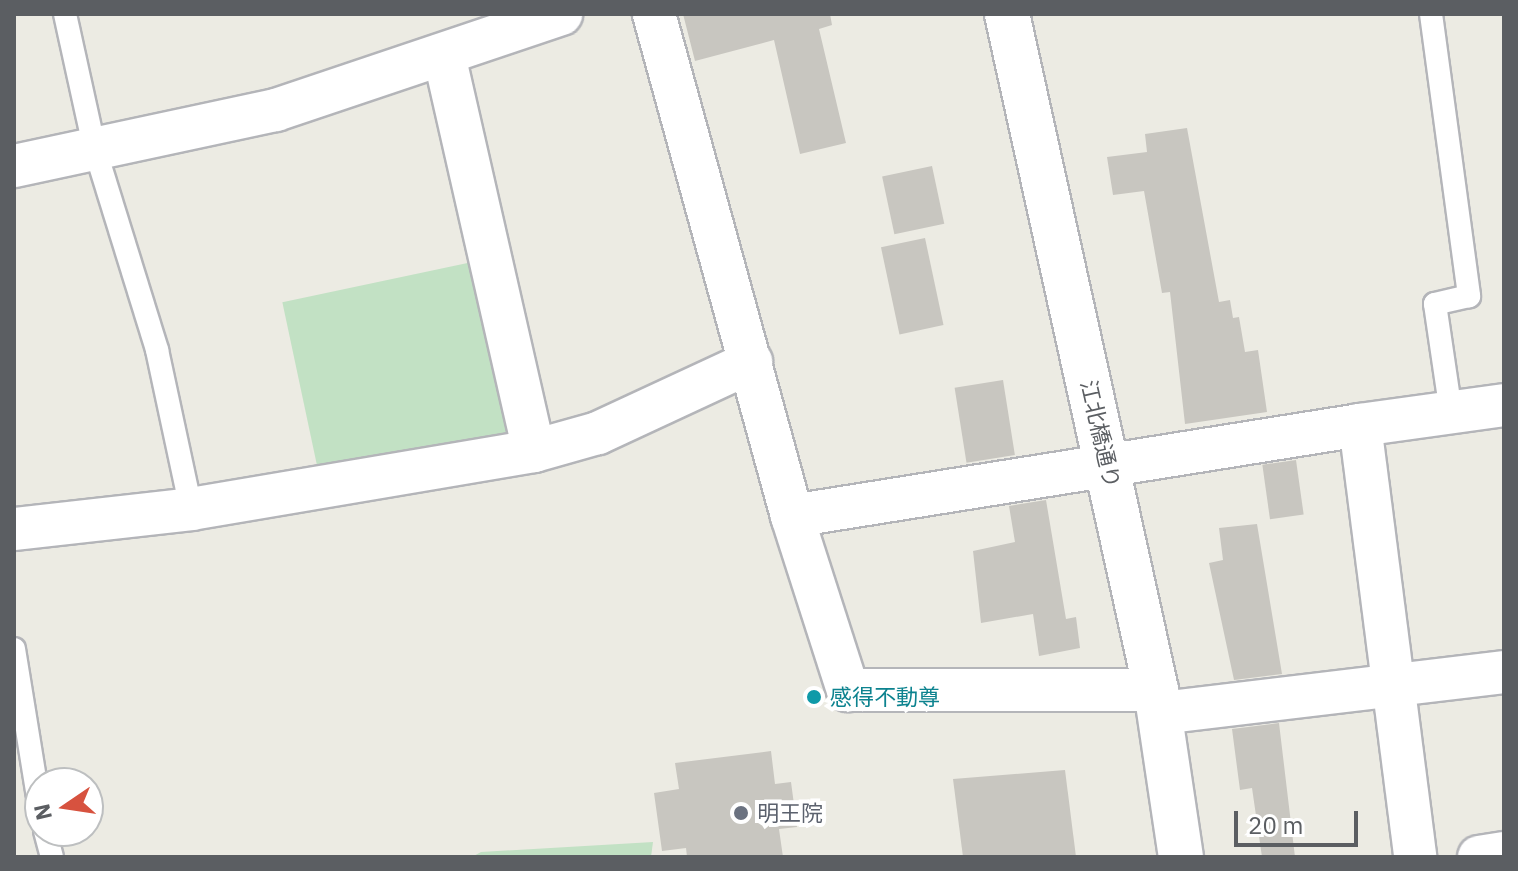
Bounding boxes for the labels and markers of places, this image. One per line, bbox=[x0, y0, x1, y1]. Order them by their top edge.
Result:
place label: 感得不動尊 bbox=[830, 684, 940, 710]
marker: 感得不動尊 bbox=[805, 688, 823, 706]
place label: 明王院 bbox=[757, 800, 823, 826]
marker: 明王院 bbox=[732, 804, 750, 822]

